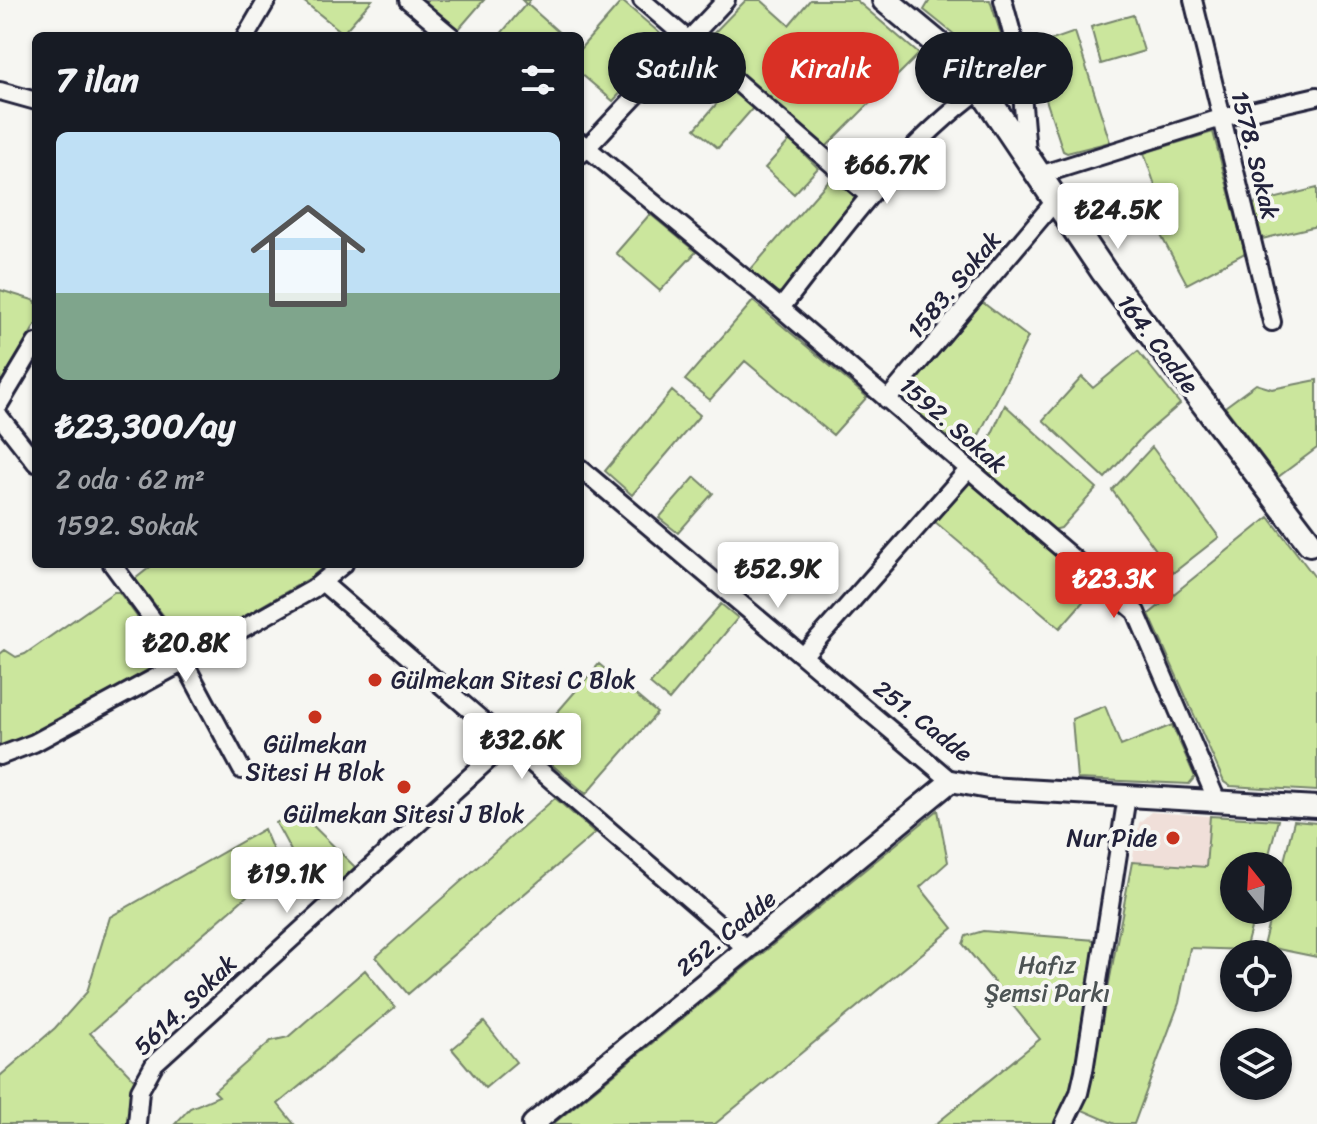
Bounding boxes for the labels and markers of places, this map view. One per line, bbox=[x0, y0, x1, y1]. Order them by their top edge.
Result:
pin: ₺66.7K bbox=[822, 138, 952, 206]
pin: ₺24.5K bbox=[1053, 183, 1183, 251]
pin: ₺52.9K bbox=[713, 542, 843, 610]
pin: ₺23.3K bbox=[1049, 552, 1179, 620]
pin: ₺20.8K bbox=[121, 616, 251, 684]
place label: Gülmekan Sitesi C Blok bbox=[391, 659, 636, 701]
marker: Gülmekan Sitesi C Blok bbox=[366, 671, 384, 689]
marker: Gülmekan Sitesi H Blok bbox=[306, 708, 324, 726]
pin: ₺32.6K bbox=[457, 713, 587, 781]
place label: Gülmekan Sitesi H Blok bbox=[246, 723, 385, 793]
marker: Gülmekan Sitesi J Blok bbox=[395, 778, 413, 796]
place label: Gülmekan Sitesi J Blok bbox=[284, 793, 525, 835]
place label: Nur Pide bbox=[1066, 817, 1157, 859]
marker: Nur Pide bbox=[1164, 829, 1182, 847]
pin: ₺19.1K bbox=[222, 847, 352, 915]

